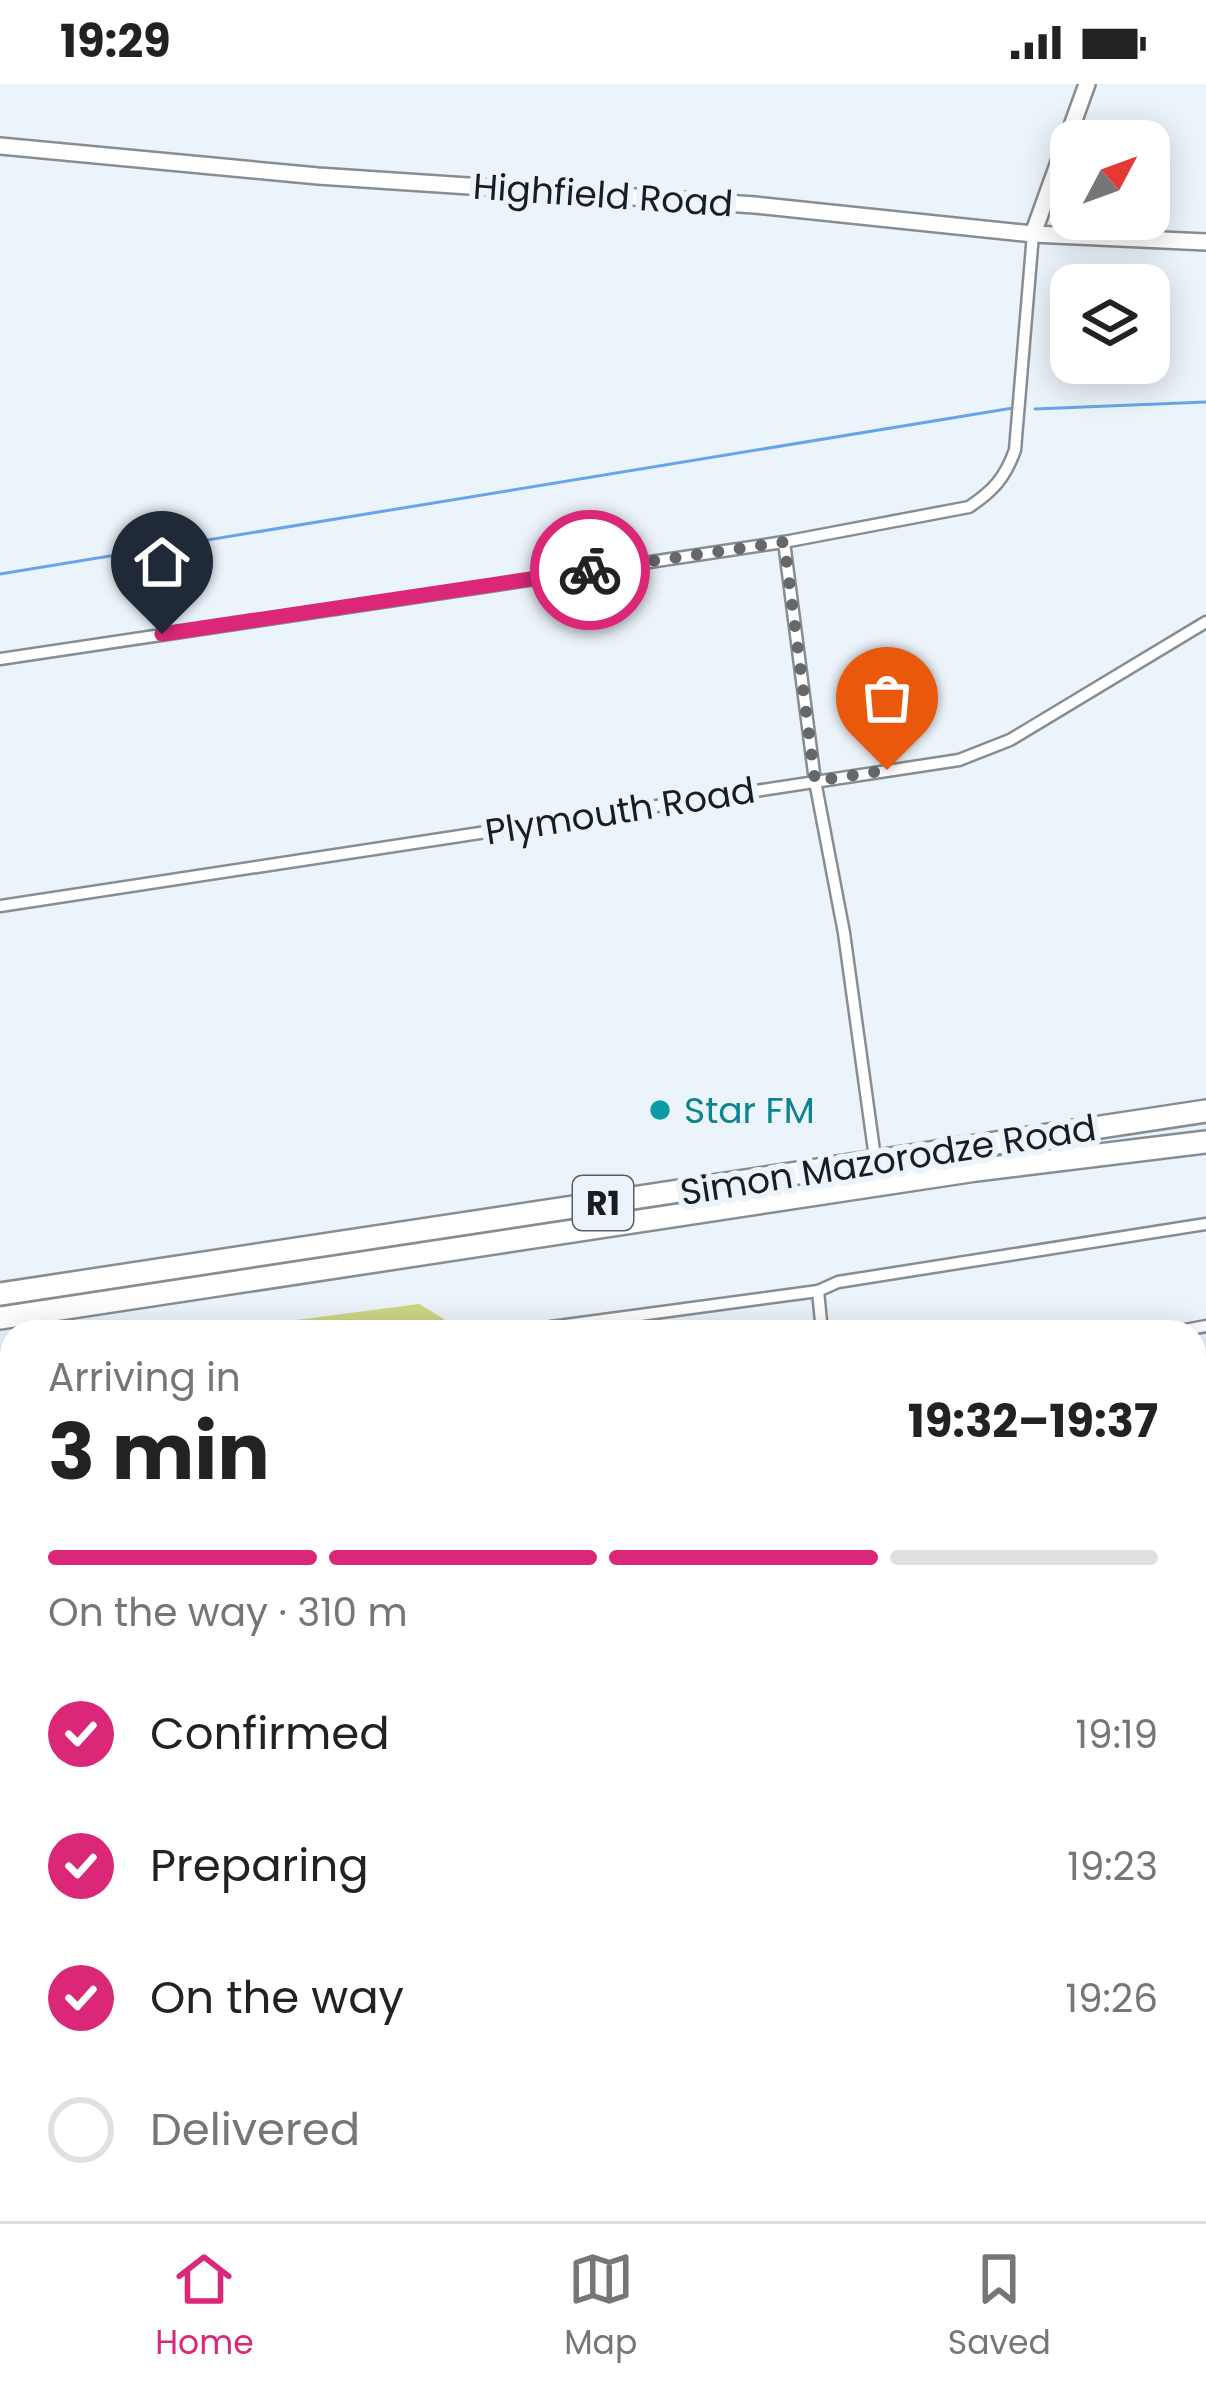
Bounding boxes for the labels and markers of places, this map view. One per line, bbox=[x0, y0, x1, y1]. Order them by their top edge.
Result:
pin bbox=[111, 511, 213, 634]
pin bbox=[836, 647, 938, 770]
place label: Star FM bbox=[684, 1085, 815, 1136]
marker: Star FM bbox=[647, 1097, 673, 1123]

